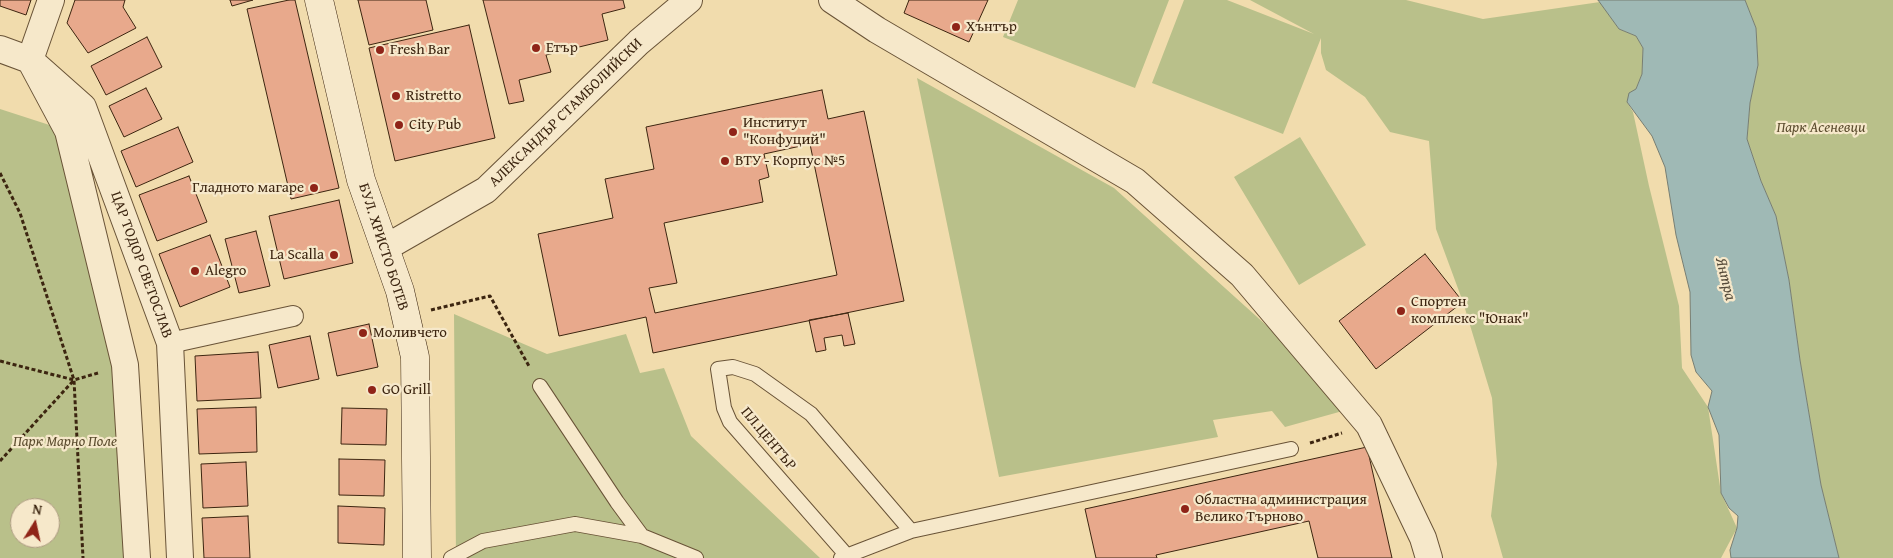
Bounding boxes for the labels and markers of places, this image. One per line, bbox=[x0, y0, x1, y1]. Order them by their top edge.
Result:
place label: Хънтър bbox=[966, 18, 1017, 36]
marker: Хънтър bbox=[950, 21, 962, 33]
place label: Етър bbox=[546, 39, 578, 57]
place label: Fresh Bar bbox=[390, 41, 450, 59]
marker: Етър bbox=[530, 42, 542, 54]
marker: Fresh Bar bbox=[374, 44, 386, 56]
place label: Ristretto bbox=[406, 87, 461, 105]
marker: Ristretto bbox=[390, 90, 402, 102]
place label: Институт "Конфуций" bbox=[743, 114, 826, 149]
place label: City Pub bbox=[409, 116, 461, 134]
marker: City Pub bbox=[393, 119, 405, 131]
marker: Институт "Конфуций" bbox=[727, 126, 739, 138]
place label: ВТУ - Корпус №5 bbox=[735, 152, 845, 170]
marker: ВТУ - Корпус №5 bbox=[719, 155, 731, 167]
place label: Гладното магаре bbox=[192, 179, 304, 197]
marker: Гладното магаре bbox=[308, 182, 320, 194]
place label: La Scalla bbox=[270, 246, 324, 264]
marker: La Scalla bbox=[328, 249, 340, 261]
place label: Аlegro bbox=[205, 262, 246, 280]
marker: Аlegro bbox=[189, 265, 201, 277]
place label: Спортен комплекс "Юнак" bbox=[1411, 293, 1528, 328]
marker: Спортен комплекс "Юнак" bbox=[1395, 305, 1407, 317]
place label: Моливчето bbox=[373, 324, 447, 342]
marker: Моливчето bbox=[357, 327, 369, 339]
place label: GO Grill bbox=[382, 381, 431, 399]
marker: GO Grill bbox=[366, 384, 378, 396]
place label: Областна администрация Велико Търново bbox=[1195, 491, 1367, 526]
marker: Областна администрация Велико Търново bbox=[1179, 503, 1191, 515]

